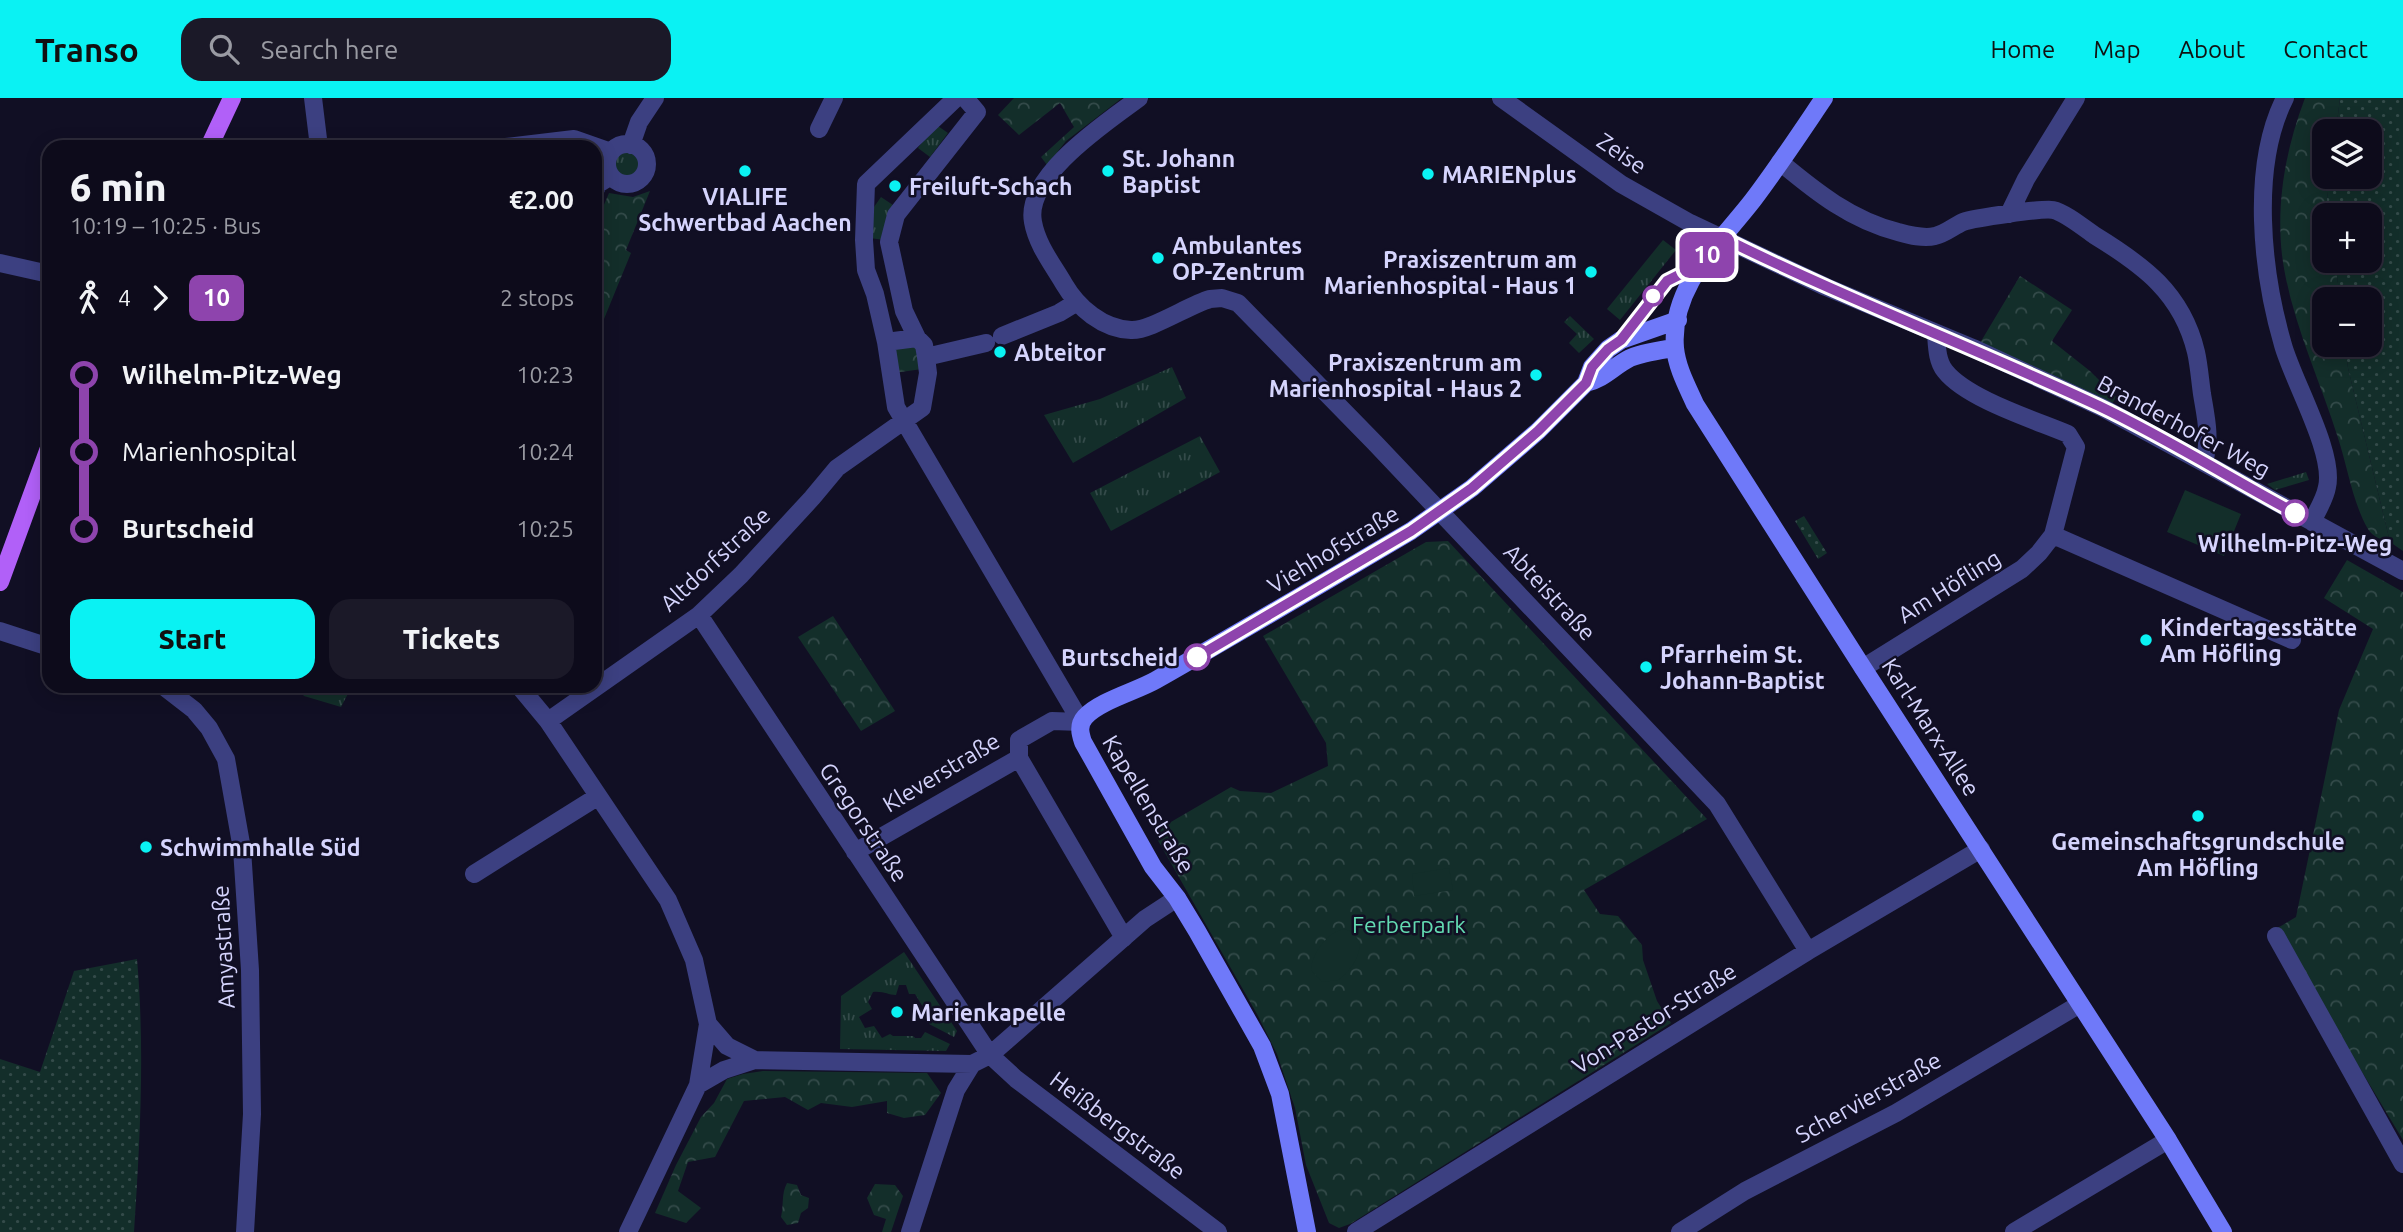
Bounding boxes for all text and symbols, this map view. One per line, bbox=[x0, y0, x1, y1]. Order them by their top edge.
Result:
search box bbox=[181, 18, 671, 81]
icon: search bbox=[205, 30, 243, 68]
text: Transo bbox=[35, 31, 139, 68]
text: Search here bbox=[261, 35, 398, 64]
text: Home bbox=[1990, 36, 2055, 63]
text: Map bbox=[2093, 36, 2140, 63]
text: About bbox=[2178, 36, 2245, 63]
text: Contact bbox=[2283, 36, 2368, 63]
map controls bbox=[2312, 119, 2382, 357]
button: layers bbox=[2312, 119, 2382, 189]
street label: Zeise bbox=[1593, 128, 1651, 178]
place label: St. Johann Baptist bbox=[1122, 146, 1235, 197]
place label: MARIENplus bbox=[1442, 162, 1577, 187]
marker: VIALIFE Schwertbad Aachen bbox=[737, 163, 753, 179]
marker: St. Johann Baptist bbox=[1100, 163, 1116, 179]
text: 6 min bbox=[70, 166, 167, 208]
marker: MARIENplus bbox=[1420, 166, 1436, 182]
place label: Freiluft-Schach bbox=[909, 174, 1072, 199]
marker: Freiluft-Schach bbox=[887, 178, 903, 194]
place label: VIALIFE Schwertbad Aachen bbox=[638, 184, 852, 235]
text: €2.00 bbox=[509, 185, 574, 214]
button: + bbox=[2312, 203, 2382, 273]
text: 10:19 – 10:25 · Bus bbox=[70, 213, 261, 238]
line badge: 10 bbox=[1676, 232, 1738, 278]
place label: Ambulantes OP-Zentrum bbox=[1172, 233, 1305, 284]
text: 10 bbox=[1693, 241, 1721, 268]
place label: Praxiszentrum am Marienhospital - Haus 1 bbox=[1324, 247, 1577, 298]
marker: Ambulantes OP-Zentrum bbox=[1150, 250, 1166, 266]
marker: Praxiszentrum am Marienhospital - Haus 1 bbox=[1583, 264, 1599, 280]
icon: walk bbox=[70, 279, 108, 317]
icon: forward bbox=[141, 279, 179, 317]
text: 10 bbox=[203, 284, 230, 311]
text: 4 bbox=[118, 285, 131, 310]
text: 2 stops bbox=[500, 285, 574, 310]
unlabelled marker bbox=[1643, 286, 1663, 306]
button: − bbox=[2312, 287, 2382, 357]
place label: Abteitor bbox=[1014, 340, 1107, 365]
marker: Abteitor bbox=[992, 344, 1008, 360]
place label: Praxiszentrum am Marienhospital - Haus 2 bbox=[1269, 350, 1522, 401]
text: Wilhelm-Pitz-Weg bbox=[122, 360, 342, 389]
text: 10:23 bbox=[516, 362, 574, 387]
marker: Praxiszentrum am Marienhospital - Haus 2 bbox=[1528, 367, 1544, 383]
street label: Branderhofer Weg bbox=[2093, 370, 2275, 482]
text: Marienhospital bbox=[122, 437, 297, 466]
text: 10:24 bbox=[516, 439, 574, 464]
street label: Viehhofstraße bbox=[1263, 500, 1403, 598]
marker: Wilhelm-Pitz-Weg bbox=[2282, 500, 2308, 526]
street label: Altdorfstraße bbox=[655, 502, 775, 616]
text: Burtscheid bbox=[122, 514, 254, 543]
text: 10:25 bbox=[516, 516, 574, 541]
place label: Wilhelm-Pitz-Weg bbox=[2198, 531, 2392, 556]
street label: Abteistraße bbox=[1499, 539, 1601, 645]
street label: Am Höfling bbox=[1893, 545, 2005, 627]
button: Start bbox=[70, 599, 315, 679]
button: Tickets bbox=[329, 599, 574, 679]
place label: Kindertagesstätte Am Höfling bbox=[2160, 615, 2357, 666]
marker: Kindertagesstätte Am Höfling bbox=[2138, 632, 2154, 648]
place label: Pfarrheim St. Johann-Baptist bbox=[1660, 642, 1825, 693]
marker: Burtscheid bbox=[1184, 644, 1210, 670]
place label: Burtscheid bbox=[1061, 645, 1178, 670]
street label: Karl-Marx-Allee bbox=[1877, 654, 1985, 800]
marker: Pfarrheim St. Johann-Baptist bbox=[1638, 659, 1654, 675]
street label: Kleverstraße bbox=[878, 727, 1004, 817]
street label: Kapellenstraße bbox=[1098, 731, 1200, 877]
street label: Gregorstraße bbox=[815, 758, 913, 886]
marker: Gemeinschaftsgrundschule Am Höfling bbox=[2190, 808, 2206, 824]
place label: Gemeinschaftsgrundschule Am Höfling bbox=[2051, 829, 2345, 880]
place label: Schwimmhalle Süd bbox=[160, 835, 361, 860]
marker: Schwimmhalle Süd bbox=[138, 839, 154, 855]
street label: Amyastraße bbox=[207, 885, 239, 1009]
park label: Ferberpark bbox=[1352, 912, 1466, 937]
street label: Von-Pastor-Straße bbox=[1568, 958, 1740, 1078]
place label: Marienkapelle bbox=[911, 1000, 1066, 1025]
marker: Marienkapelle bbox=[889, 1004, 905, 1020]
street label: Schervierstraße bbox=[1791, 1047, 1945, 1147]
street label: Heißbergstraße bbox=[1046, 1066, 1190, 1184]

